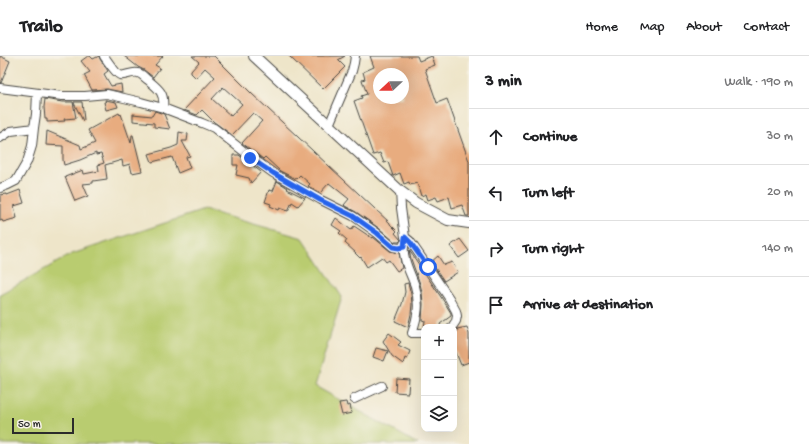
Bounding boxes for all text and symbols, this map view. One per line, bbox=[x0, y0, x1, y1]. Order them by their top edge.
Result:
text: Trailo bbox=[20, 16, 63, 39]
text: Home bbox=[586, 19, 618, 36]
text: Map bbox=[640, 19, 664, 36]
text: About bbox=[686, 19, 722, 36]
text: Contact bbox=[744, 19, 789, 36]
north arrow bbox=[373, 68, 409, 104]
text: 3 min bbox=[485, 72, 522, 92]
text: Walk · 190 m bbox=[724, 75, 793, 90]
icon: ahead bbox=[485, 126, 507, 148]
text: Continue bbox=[523, 128, 577, 146]
text: 30 m bbox=[767, 129, 793, 144]
route end bbox=[241, 149, 259, 167]
icon: left bbox=[485, 182, 507, 204]
text: Turn left bbox=[523, 184, 574, 202]
text: 20 m bbox=[767, 185, 793, 200]
icon: right bbox=[485, 238, 507, 260]
text: Turn right bbox=[523, 240, 583, 258]
text: 140 m bbox=[762, 241, 793, 256]
route start bbox=[419, 258, 437, 276]
icon: arrive bbox=[485, 294, 507, 316]
text: Arrive at destination bbox=[523, 296, 653, 314]
map controls bbox=[421, 324, 457, 432]
button: + bbox=[421, 324, 457, 360]
button: − bbox=[421, 360, 457, 396]
button: layers bbox=[421, 396, 457, 432]
scale bar bbox=[12, 416, 74, 435]
text: 50 m bbox=[18, 419, 40, 431]

